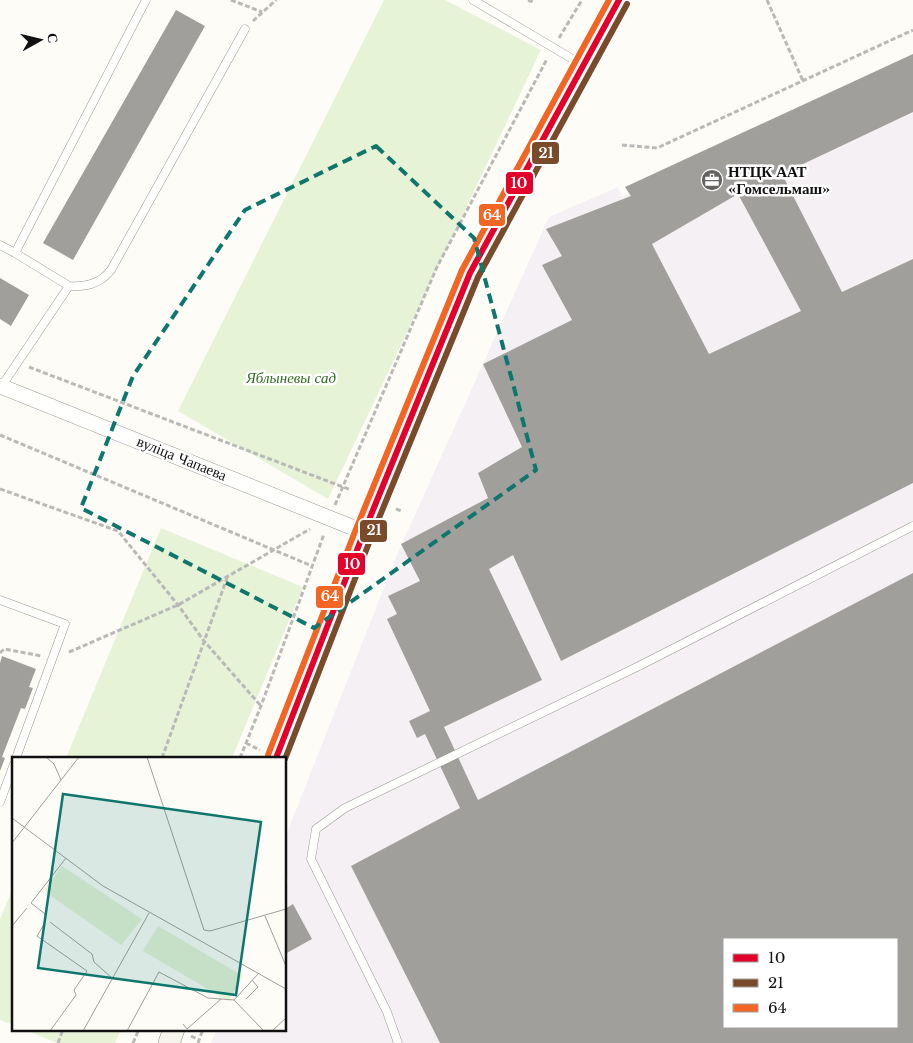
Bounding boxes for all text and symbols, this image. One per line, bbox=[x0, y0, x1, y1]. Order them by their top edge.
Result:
north arrow bbox=[15, 15, 65, 65]
text: С bbox=[43, 32, 62, 44]
line badge: 21 bbox=[531, 141, 560, 165]
text: 21 bbox=[538, 144, 554, 162]
place label: НТЦК ААТ «Гомсельмаш» bbox=[728, 162, 830, 198]
office icon: НТЦК ААТ «Гомсельмаш» bbox=[700, 168, 724, 192]
line badge: 10 bbox=[505, 171, 534, 195]
text: 10 bbox=[511, 174, 527, 192]
line badge: 64 bbox=[478, 203, 506, 227]
text: 64 bbox=[483, 206, 501, 224]
park label: Яблыневы сад bbox=[245, 368, 336, 387]
street label: вуліца Чапаева bbox=[134, 431, 230, 485]
line badge: 21 bbox=[359, 519, 388, 543]
text: 21 bbox=[366, 521, 382, 539]
line badge: 10 bbox=[337, 552, 366, 576]
text: 10 bbox=[344, 555, 360, 573]
line badge: 64 bbox=[315, 585, 344, 609]
text: 64 bbox=[321, 587, 339, 605]
inset map bbox=[12, 757, 286, 1030]
legend bbox=[723, 938, 898, 1028]
text: 10 bbox=[768, 948, 785, 967]
text: 21 bbox=[768, 973, 784, 992]
text: 64 bbox=[768, 998, 786, 1017]

